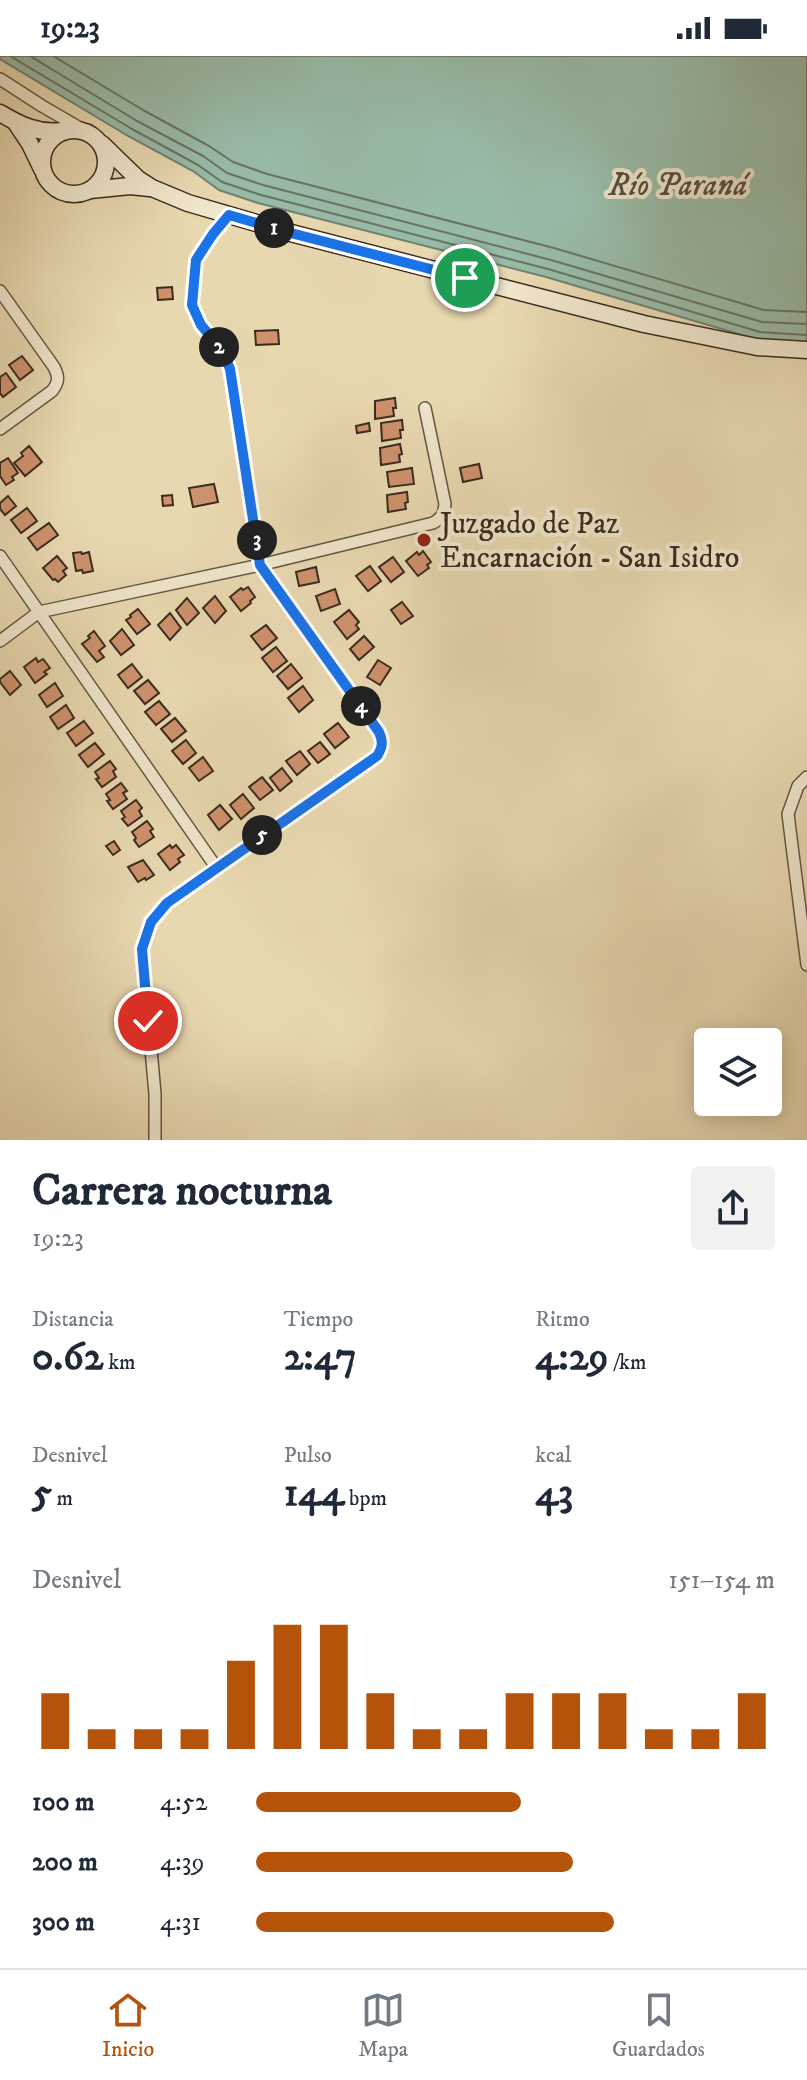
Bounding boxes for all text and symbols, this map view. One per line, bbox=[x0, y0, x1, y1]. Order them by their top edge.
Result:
text: 19:23 bbox=[40, 10, 100, 47]
water label: Río Paraná bbox=[608, 166, 751, 206]
pin: 1 bbox=[254, 208, 294, 248]
text: 1 bbox=[270, 214, 278, 241]
pin bbox=[431, 244, 499, 312]
icon: arrive bbox=[443, 256, 487, 300]
pin: 2 bbox=[199, 327, 239, 367]
text: 2 bbox=[214, 333, 224, 360]
place label: Juzgado de Paz Encarnación - San Isidro bbox=[437, 506, 739, 577]
pin: 3 bbox=[237, 520, 277, 560]
text: 3 bbox=[253, 526, 261, 553]
marker: Juzgado de Paz Encarnación - San Isidro bbox=[415, 531, 433, 549]
pin: 4 bbox=[341, 686, 381, 726]
text: 4 bbox=[355, 692, 367, 719]
pin: 5 bbox=[242, 815, 282, 855]
text: 5 bbox=[257, 821, 267, 848]
pin bbox=[114, 987, 182, 1055]
icon: check bbox=[126, 999, 170, 1043]
map controls bbox=[694, 1028, 782, 1116]
button: layers bbox=[694, 1028, 782, 1116]
text: Carrera nocturna bbox=[32, 1164, 332, 1219]
button: share bbox=[691, 1166, 775, 1250]
text: 19:23 bbox=[32, 1222, 84, 1255]
text: Distancia bbox=[32, 1306, 114, 1333]
text: Tiempo bbox=[284, 1306, 353, 1333]
text: Ritmo bbox=[535, 1306, 590, 1333]
text: 0.62 bbox=[32, 1333, 103, 1383]
text: 2:47 bbox=[284, 1333, 357, 1383]
text: 4:29 bbox=[535, 1333, 608, 1383]
text: km bbox=[103, 1349, 136, 1376]
text: /km bbox=[608, 1349, 647, 1376]
text: Desnivel bbox=[32, 1442, 107, 1469]
text: Pulso bbox=[284, 1442, 332, 1469]
text: kcal bbox=[535, 1442, 571, 1469]
text: 5 bbox=[32, 1469, 52, 1519]
text: 144 bbox=[284, 1469, 344, 1519]
text: 43 bbox=[535, 1469, 573, 1519]
text: m bbox=[52, 1485, 73, 1512]
text: bpm bbox=[344, 1485, 387, 1512]
text: Desnivel bbox=[32, 1564, 121, 1597]
text: 151–154 m bbox=[668, 1564, 775, 1597]
text: 100 m bbox=[32, 1786, 95, 1819]
text: 4:52 bbox=[160, 1786, 207, 1819]
text: 200 m bbox=[32, 1846, 98, 1879]
text: 4:39 bbox=[160, 1846, 204, 1879]
text: 300 m bbox=[32, 1906, 95, 1939]
text: 4:31 bbox=[160, 1906, 201, 1939]
tab: Inicio bbox=[102, 1988, 154, 2063]
tab: Mapa bbox=[358, 1988, 408, 2063]
tab: Guardados bbox=[612, 1988, 705, 2063]

